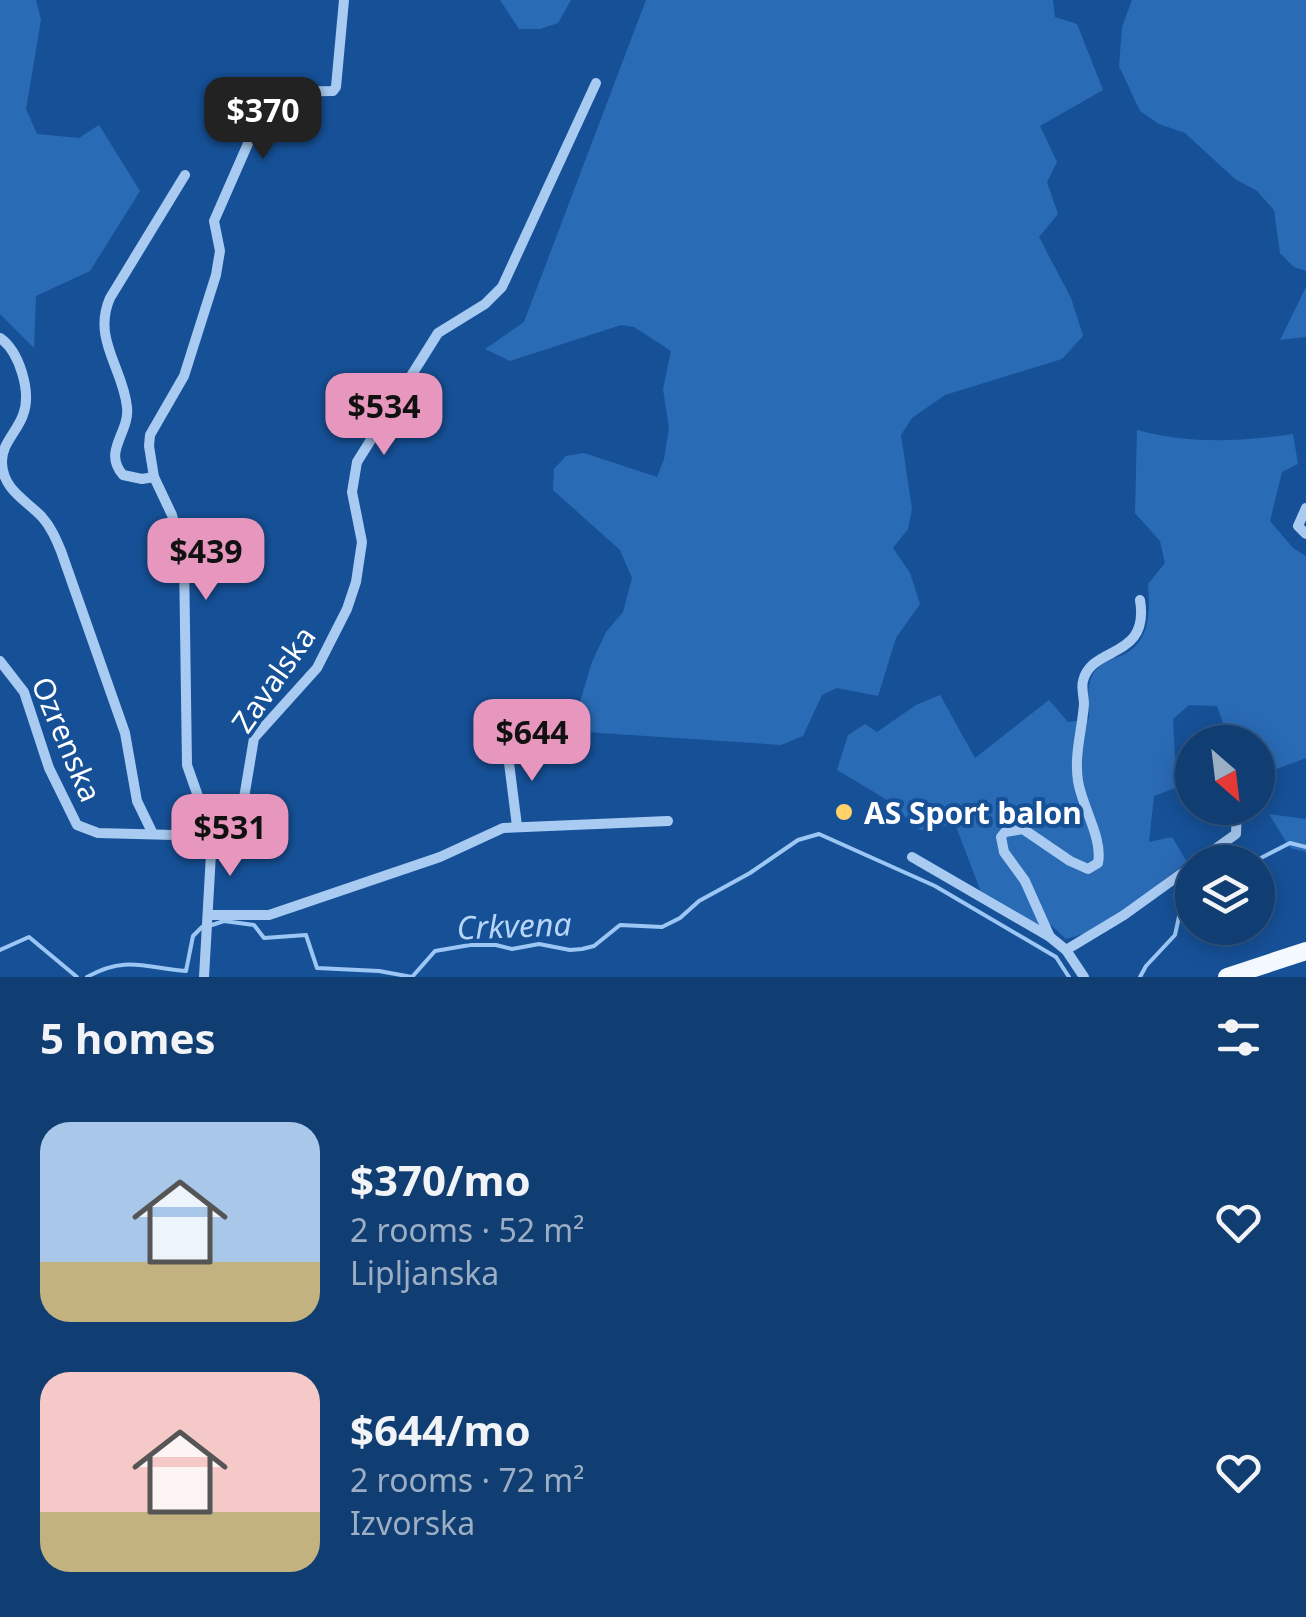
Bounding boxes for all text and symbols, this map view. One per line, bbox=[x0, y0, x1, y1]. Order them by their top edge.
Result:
pin: $370 bbox=[204, 77, 322, 162]
text: $370 bbox=[226, 88, 300, 131]
pin: $534 bbox=[325, 373, 443, 458]
text: $534 bbox=[347, 384, 421, 427]
pin: $439 bbox=[147, 518, 265, 603]
text: $439 bbox=[169, 529, 243, 572]
street label: Zavalska bbox=[221, 618, 325, 740]
street label: Ozrenska bbox=[22, 670, 112, 808]
pin: $644 bbox=[473, 699, 591, 784]
text: $644 bbox=[495, 710, 569, 753]
north arrow bbox=[1175, 725, 1275, 825]
map controls bbox=[1175, 725, 1275, 945]
place label: AS Sport balon bbox=[864, 792, 1082, 833]
pin: $531 bbox=[171, 794, 289, 879]
marker: AS Sport balon bbox=[833, 801, 855, 823]
text: $531 bbox=[193, 805, 267, 848]
button: layers bbox=[1175, 845, 1275, 945]
water label: Crkvena bbox=[456, 902, 572, 948]
text: 5 homes bbox=[40, 1009, 216, 1066]
icon: filters bbox=[1211, 1010, 1266, 1065]
text: $370/mo bbox=[350, 1151, 531, 1208]
icon: home bbox=[120, 1162, 240, 1282]
icon: heart bbox=[1211, 1195, 1266, 1250]
text: 2 rooms · 52 m² bbox=[350, 1208, 584, 1251]
text: Lipljanska bbox=[350, 1251, 499, 1294]
text: $644/mo bbox=[350, 1401, 531, 1458]
icon: home bbox=[120, 1412, 240, 1532]
icon: heart bbox=[1211, 1445, 1266, 1500]
text: 2 rooms · 72 m² bbox=[350, 1458, 584, 1501]
text: Izvorska bbox=[350, 1501, 475, 1544]

